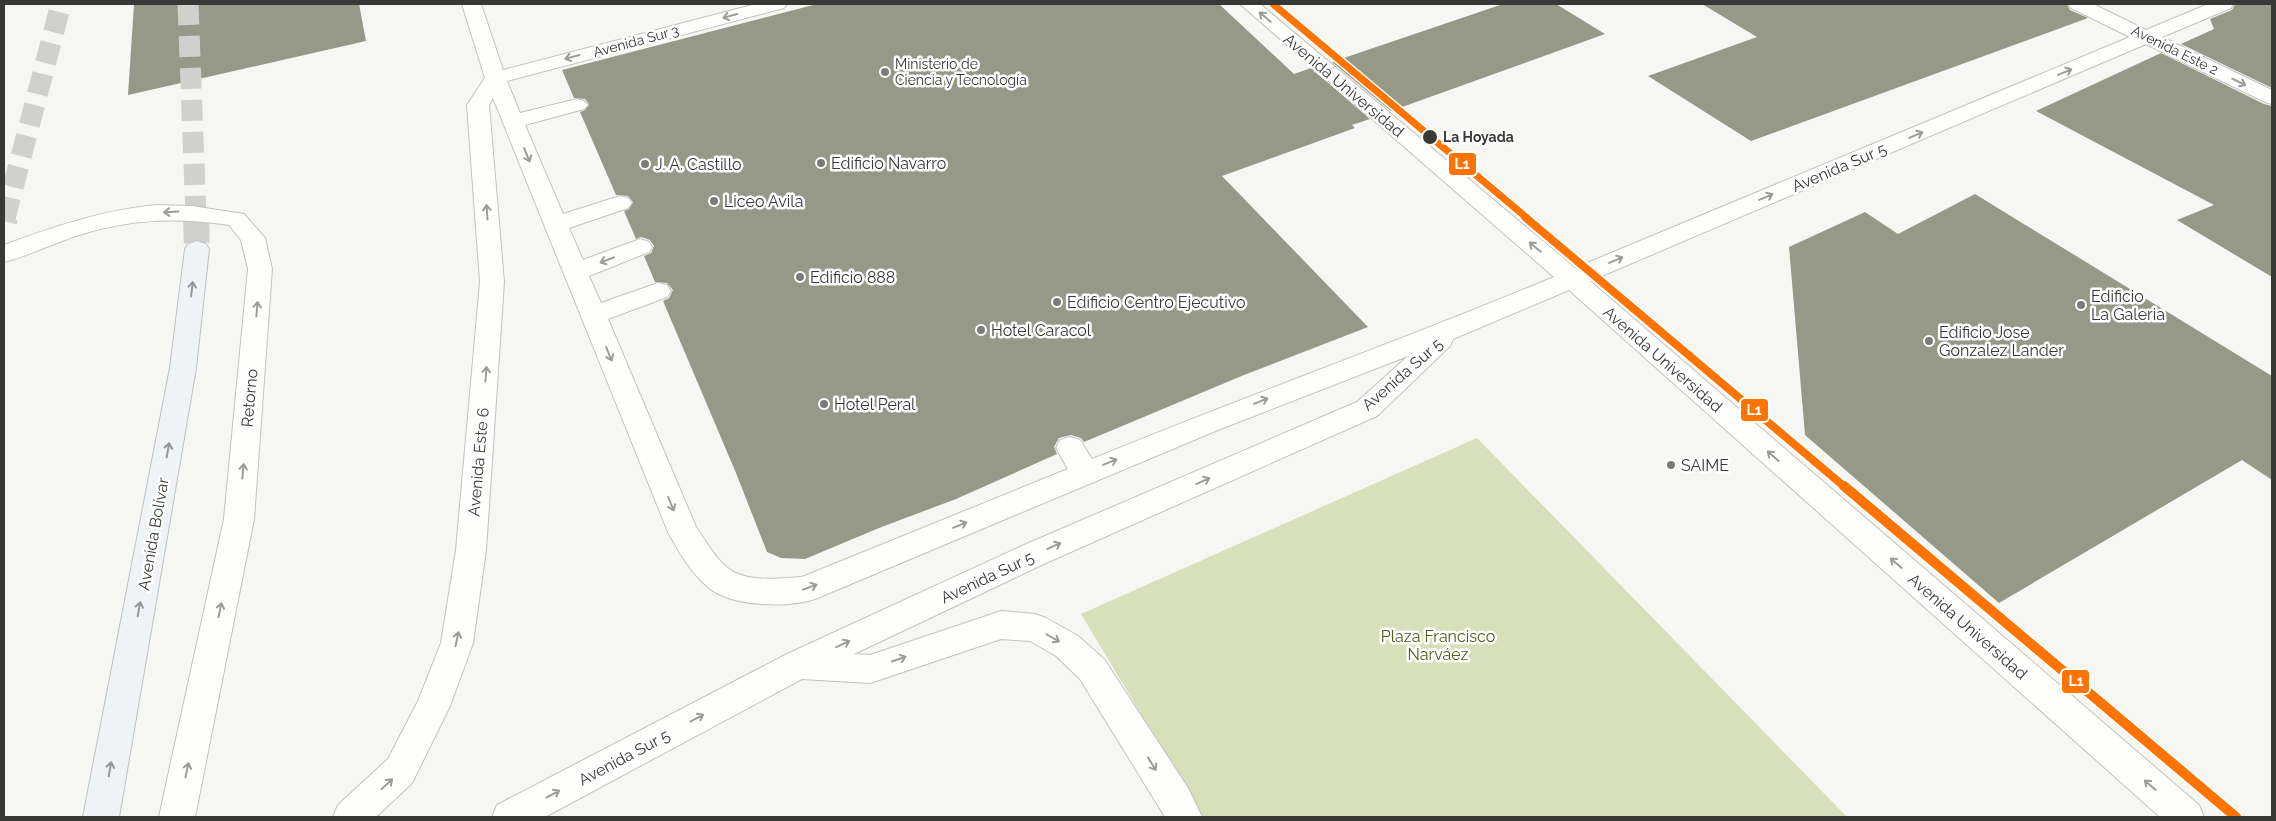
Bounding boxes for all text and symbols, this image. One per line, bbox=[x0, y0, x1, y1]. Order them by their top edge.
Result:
one-way arrow bbox=[722, 12, 738, 21]
one-way arrow bbox=[1258, 12, 1271, 23]
street label: Avenida Sur 3 bbox=[591, 22, 681, 60]
street label: Avenida Este 2 bbox=[2129, 22, 2221, 78]
street label: Avenida Universidad bbox=[1280, 29, 1408, 141]
one-way arrow bbox=[565, 53, 581, 62]
place label: Ministerio de Ciencia y Tecnología bbox=[895, 56, 1027, 88]
marker: Ministerio de Ciencia y Tecnología bbox=[879, 66, 891, 78]
one-way arrow bbox=[2057, 66, 2072, 76]
one-way arrow bbox=[2231, 77, 2246, 87]
marker: La Hoyada bbox=[1421, 128, 1439, 146]
place label: La Hoyada bbox=[1443, 129, 1514, 145]
one-way arrow bbox=[1908, 129, 1923, 138]
street label: Avenida Sur 5 bbox=[1789, 139, 1890, 196]
one-way arrow bbox=[522, 147, 532, 162]
line badge: L1 bbox=[1448, 152, 1477, 176]
place label: Edificio Navarro bbox=[831, 154, 946, 173]
place label: J. A. Castillo bbox=[655, 155, 742, 174]
text: L1 bbox=[1454, 156, 1470, 172]
marker: Edificio Navarro bbox=[815, 157, 827, 169]
marker: J. A. Castillo bbox=[639, 158, 651, 170]
place label: Liceo Avila bbox=[724, 192, 803, 211]
one-way arrow bbox=[1758, 192, 1773, 202]
marker: Liceo Avila bbox=[708, 195, 720, 207]
one-way arrow bbox=[483, 204, 492, 220]
one-way arrow bbox=[164, 208, 180, 217]
one-way arrow bbox=[1529, 242, 1542, 253]
one-way arrow bbox=[1608, 255, 1623, 265]
one-way arrow bbox=[600, 256, 616, 265]
place label: Edificio 888 bbox=[810, 268, 895, 287]
marker: Edificio 888 bbox=[794, 271, 806, 283]
one-way arrow bbox=[187, 281, 197, 297]
place label: Edificio La Galeria bbox=[2091, 287, 2165, 324]
place label: Edificio Centro Ejecutivo bbox=[1067, 293, 1245, 312]
marker: Edificio Centro Ejecutivo bbox=[1051, 296, 1063, 308]
marker: Edificio La Galeria bbox=[2075, 299, 2087, 311]
one-way arrow bbox=[252, 301, 262, 317]
street label: Avenida Universidad bbox=[1599, 303, 1726, 416]
place label: Hotel Caracol bbox=[991, 321, 1092, 340]
place label: Edificio Jose Gonzalez Lander bbox=[1939, 323, 2064, 360]
marker: Hotel Caracol bbox=[975, 324, 987, 336]
street label: Avenida Sur 5 bbox=[1358, 334, 1447, 415]
marker: Edificio Jose Gonzalez Lander bbox=[1923, 335, 1935, 347]
one-way arrow bbox=[605, 345, 614, 361]
one-way arrow bbox=[481, 366, 491, 382]
street label: Retorno bbox=[237, 368, 262, 428]
place label: Hotel Peral bbox=[834, 395, 916, 414]
one-way arrow bbox=[1253, 396, 1268, 406]
marker: Hotel Peral bbox=[818, 398, 830, 410]
line badge: L1 bbox=[1740, 398, 1769, 422]
text: L1 bbox=[1746, 402, 1762, 418]
street label: Avenida Este 6 bbox=[464, 407, 493, 517]
one-way arrow bbox=[164, 442, 174, 458]
one-way arrow bbox=[1767, 450, 1780, 462]
place label: SAIME bbox=[1681, 456, 1729, 475]
one-way arrow bbox=[1102, 457, 1117, 466]
marker: SAIME bbox=[1665, 459, 1677, 471]
one-way arrow bbox=[238, 463, 248, 479]
one-way arrow bbox=[1195, 475, 1210, 485]
street label: Avenida Bolívar bbox=[134, 476, 173, 592]
one-way arrow bbox=[667, 496, 676, 511]
one-way arrow bbox=[952, 519, 967, 529]
one-way arrow bbox=[1046, 540, 1061, 550]
street label: Avenida Sur 5 bbox=[938, 547, 1037, 607]
one-way arrow bbox=[1889, 557, 1902, 569]
street label: Avenida Universidad bbox=[1904, 570, 2031, 683]
one-way arrow bbox=[802, 582, 817, 591]
one-way arrow bbox=[135, 602, 144, 618]
one-way arrow bbox=[216, 603, 225, 619]
park label: Plaza Francisco Narváez bbox=[1381, 627, 1495, 664]
one-way arrow bbox=[453, 632, 462, 648]
one-way arrow bbox=[1045, 633, 1060, 643]
one-way arrow bbox=[835, 638, 850, 648]
one-way arrow bbox=[890, 654, 906, 664]
line badge: L1 bbox=[2061, 669, 2090, 694]
text: L1 bbox=[2068, 673, 2084, 689]
one-way arrow bbox=[689, 713, 704, 723]
street label: Avenida Sur 5 bbox=[575, 725, 673, 789]
one-way arrow bbox=[1147, 756, 1157, 770]
one-way arrow bbox=[105, 762, 115, 778]
one-way arrow bbox=[183, 762, 192, 778]
one-way arrow bbox=[380, 778, 393, 790]
one-way arrow bbox=[2143, 779, 2156, 791]
one-way arrow bbox=[546, 789, 560, 799]

